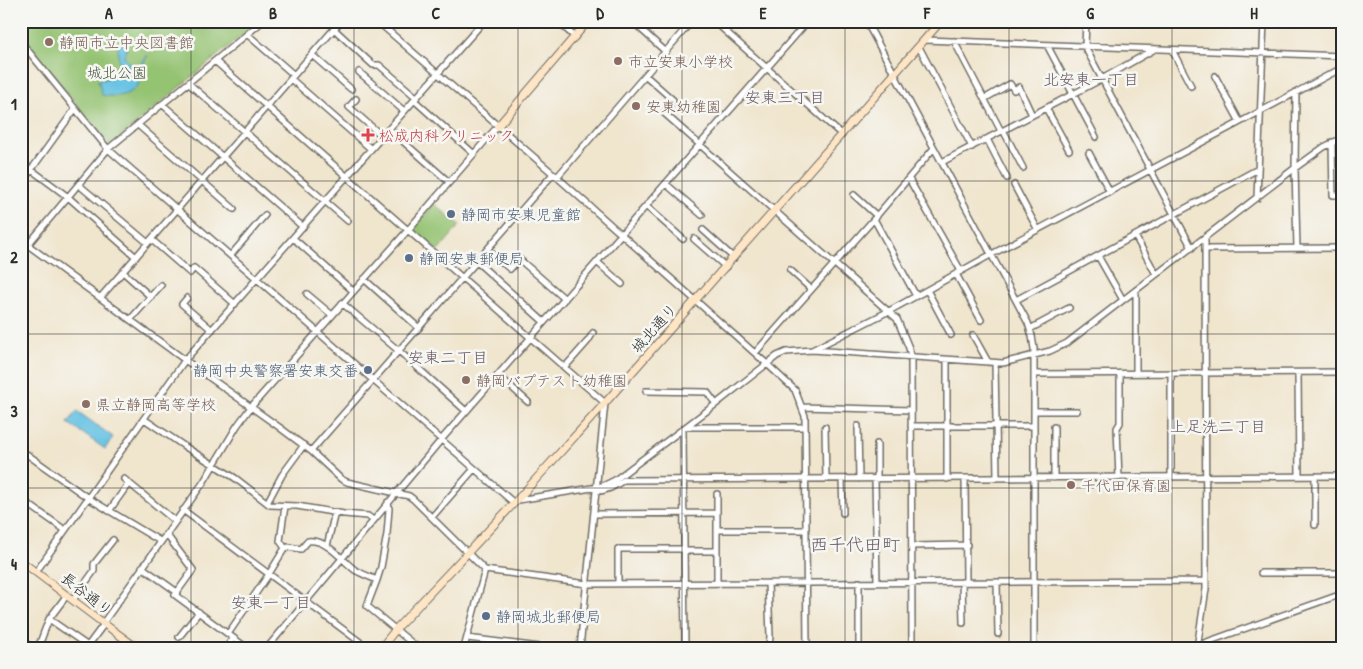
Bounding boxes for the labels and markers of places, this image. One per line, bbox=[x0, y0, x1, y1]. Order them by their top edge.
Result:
place label: 静岡市立中央図書館 bbox=[59, 32, 194, 53]
marker: 静岡市立中央図書館 bbox=[43, 36, 55, 48]
place label: 市立安東小学校 bbox=[628, 51, 733, 72]
marker: 市立安東小学校 bbox=[612, 55, 624, 67]
place label: 安東幼稚園 bbox=[646, 96, 721, 117]
marker: 安東幼稚園 bbox=[630, 100, 642, 112]
place label: 松成内科クリニック bbox=[379, 125, 514, 146]
marker: 松成内科クリニック bbox=[361, 128, 375, 142]
place label: 静岡市安東児童館 bbox=[461, 204, 581, 225]
marker: 静岡市安東児童館 bbox=[445, 208, 457, 220]
place label: 静岡安東郵便局 bbox=[419, 248, 524, 269]
marker: 静岡安東郵便局 bbox=[403, 252, 415, 264]
place label: 静岡中央警察署安東交番 bbox=[193, 360, 358, 381]
marker: 静岡中央警察署安東交番 bbox=[362, 364, 374, 376]
place label: 静岡バプテスト幼稚園 bbox=[476, 370, 627, 391]
marker: 静岡バプテスト幼稚園 bbox=[460, 374, 472, 386]
place label: 県立静岡高等学校 bbox=[96, 394, 216, 415]
marker: 県立静岡高等学校 bbox=[80, 398, 92, 410]
place label: 千代田保育園 bbox=[1081, 475, 1171, 496]
marker: 千代田保育園 bbox=[1065, 479, 1077, 491]
place label: 静岡城北郵便局 bbox=[496, 606, 601, 627]
marker: 静岡城北郵便局 bbox=[480, 610, 492, 622]

